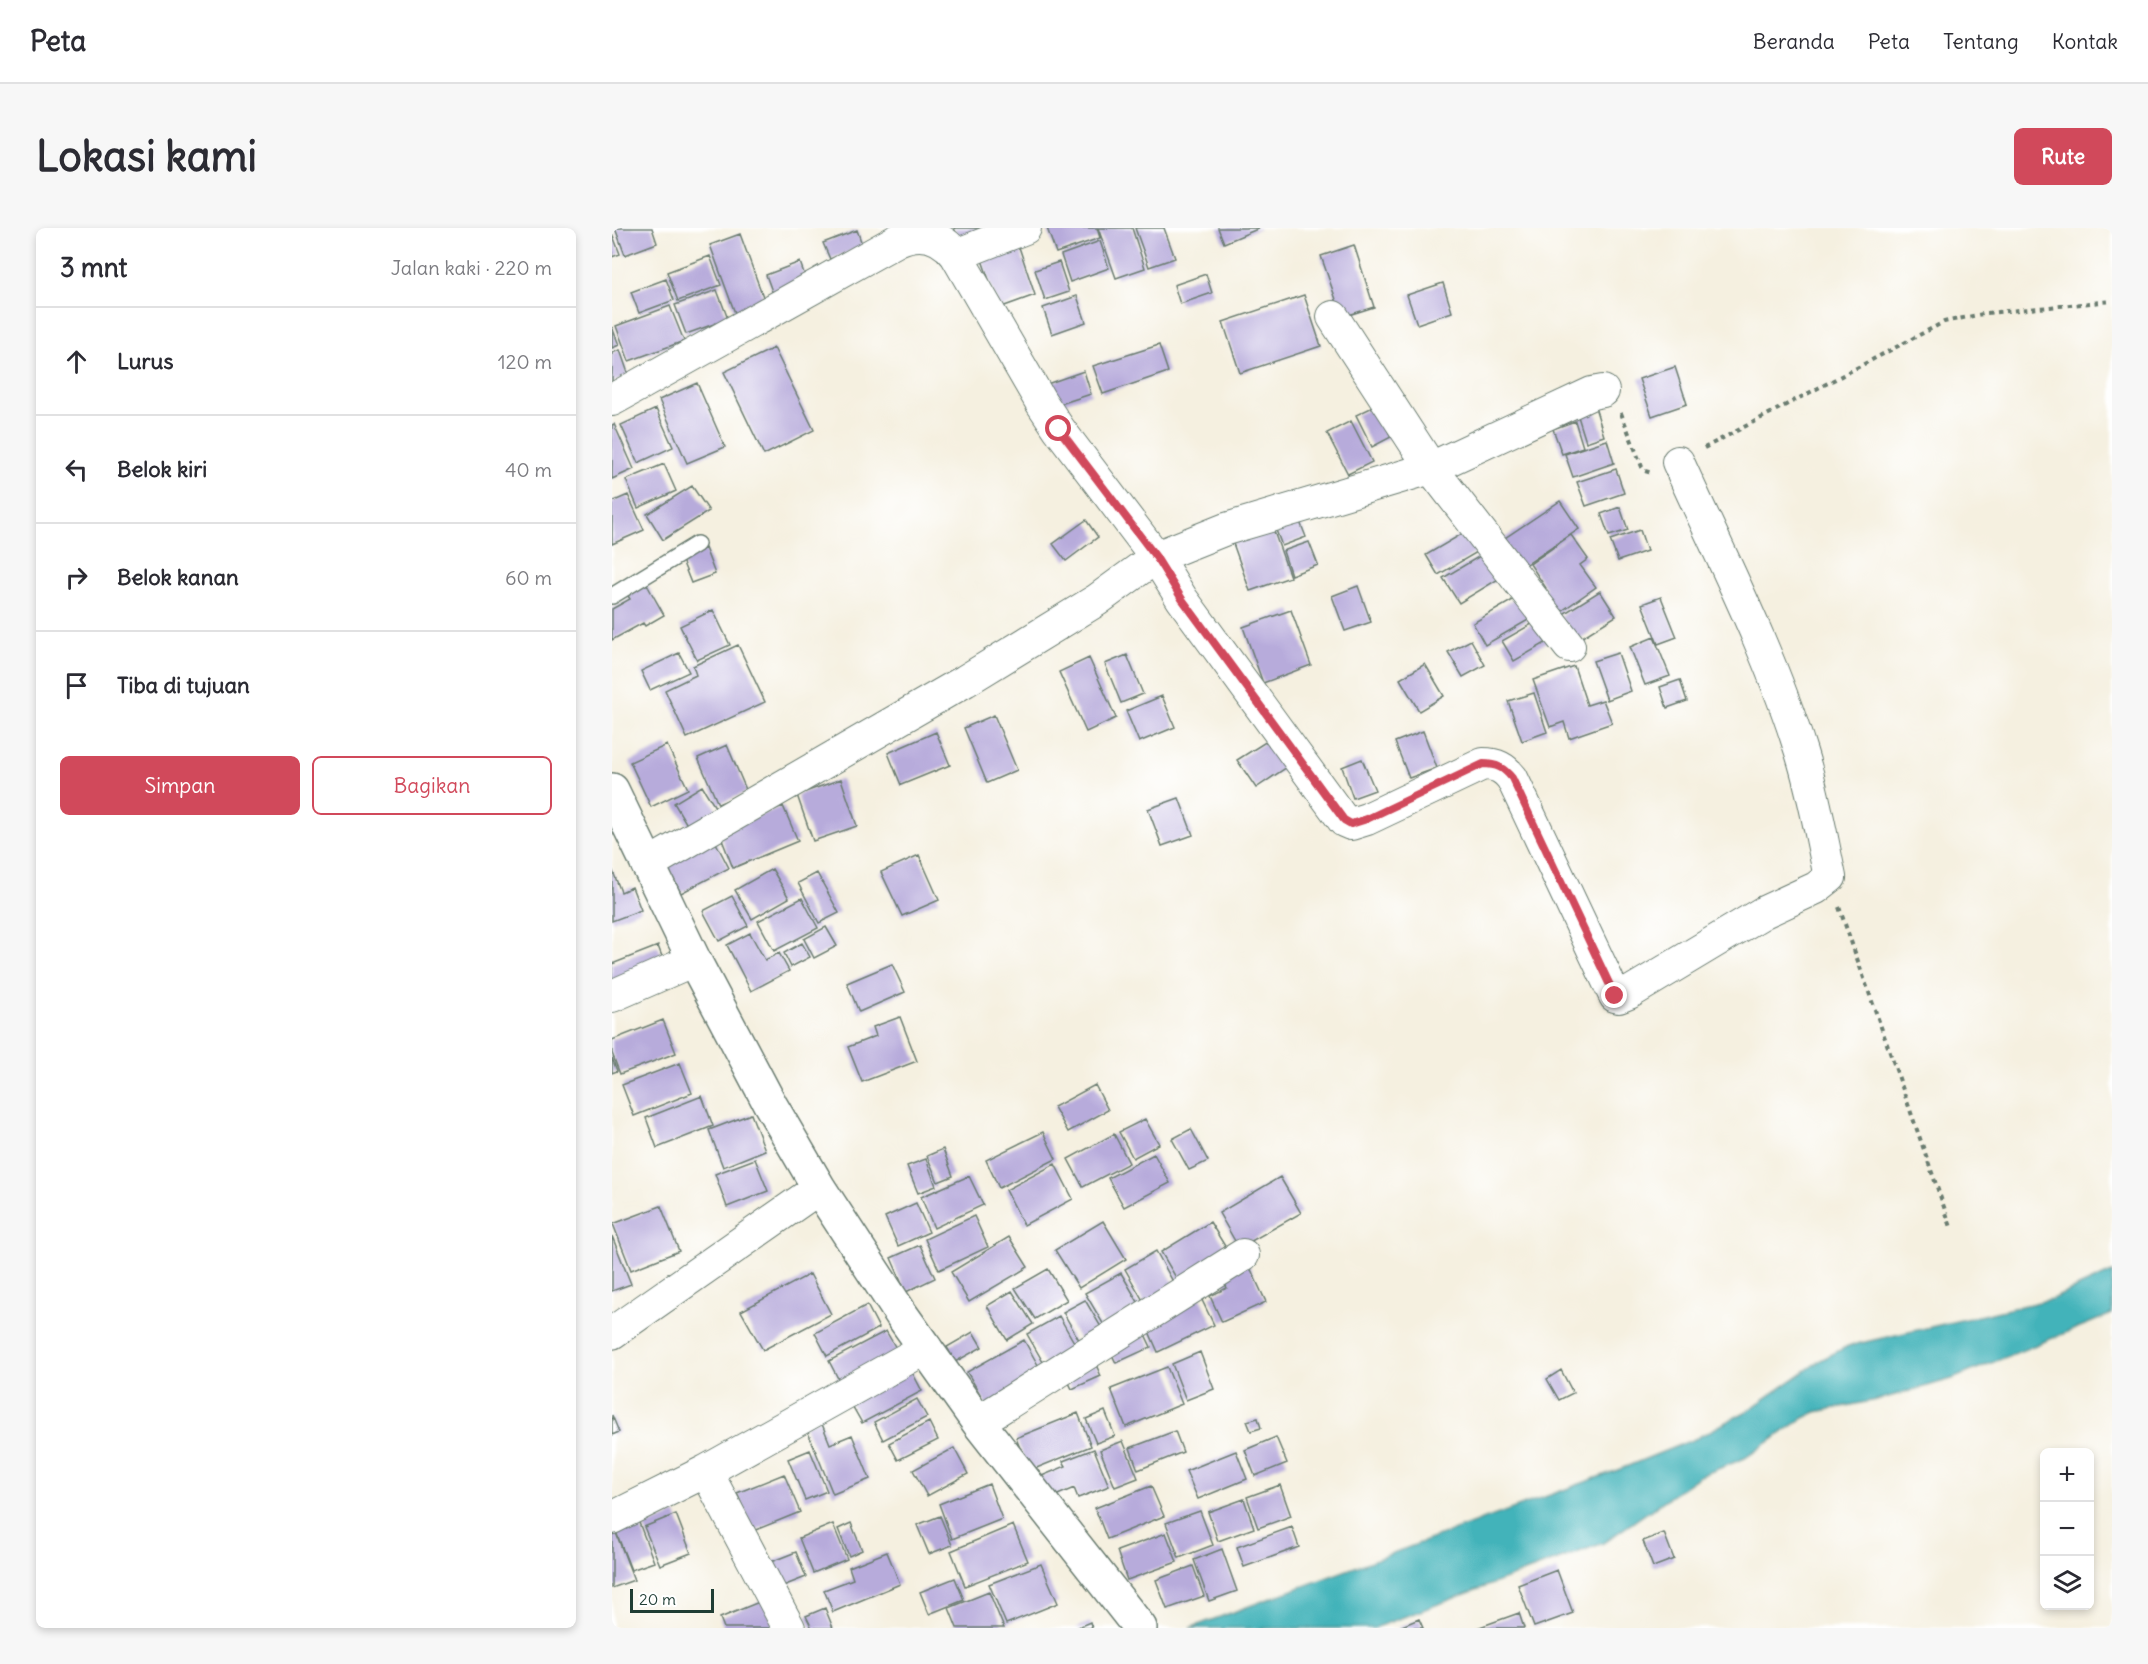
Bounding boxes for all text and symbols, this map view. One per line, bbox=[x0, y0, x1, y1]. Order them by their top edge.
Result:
text: Peta bbox=[30, 23, 86, 59]
text: Beranda bbox=[1753, 28, 1835, 55]
text: Peta bbox=[1868, 28, 1910, 55]
text: Tentang bbox=[1943, 28, 2019, 55]
text: Kontak bbox=[2052, 28, 2118, 55]
button: Rute bbox=[2014, 128, 2112, 185]
text: Lokasi kami bbox=[36, 130, 257, 182]
text: 3 mnt bbox=[60, 251, 127, 284]
text: Jalan kaki · 220 m bbox=[391, 255, 552, 280]
icon: ahead bbox=[60, 345, 93, 378]
text: Lurus bbox=[117, 347, 173, 375]
text: 120 m bbox=[498, 349, 552, 374]
route start bbox=[1045, 415, 1071, 441]
icon: left bbox=[60, 453, 93, 486]
text: Belok kiri bbox=[117, 455, 207, 483]
text: 40 m bbox=[505, 457, 552, 482]
icon: right bbox=[60, 561, 93, 594]
text: Belok kanan bbox=[117, 563, 239, 591]
text: 60 m bbox=[505, 565, 552, 590]
icon: arrive bbox=[60, 669, 93, 702]
text: Tiba di tujuan bbox=[117, 671, 250, 699]
button: Simpan bbox=[60, 756, 300, 815]
button: Bagikan bbox=[312, 756, 552, 815]
route end bbox=[1601, 982, 1627, 1008]
map controls bbox=[2040, 1448, 2094, 1610]
button: + bbox=[2040, 1448, 2094, 1502]
button: − bbox=[2040, 1502, 2094, 1556]
button: layers bbox=[2040, 1556, 2094, 1610]
scale bar bbox=[630, 1586, 714, 1614]
text: 20 m bbox=[639, 1589, 676, 1609]

